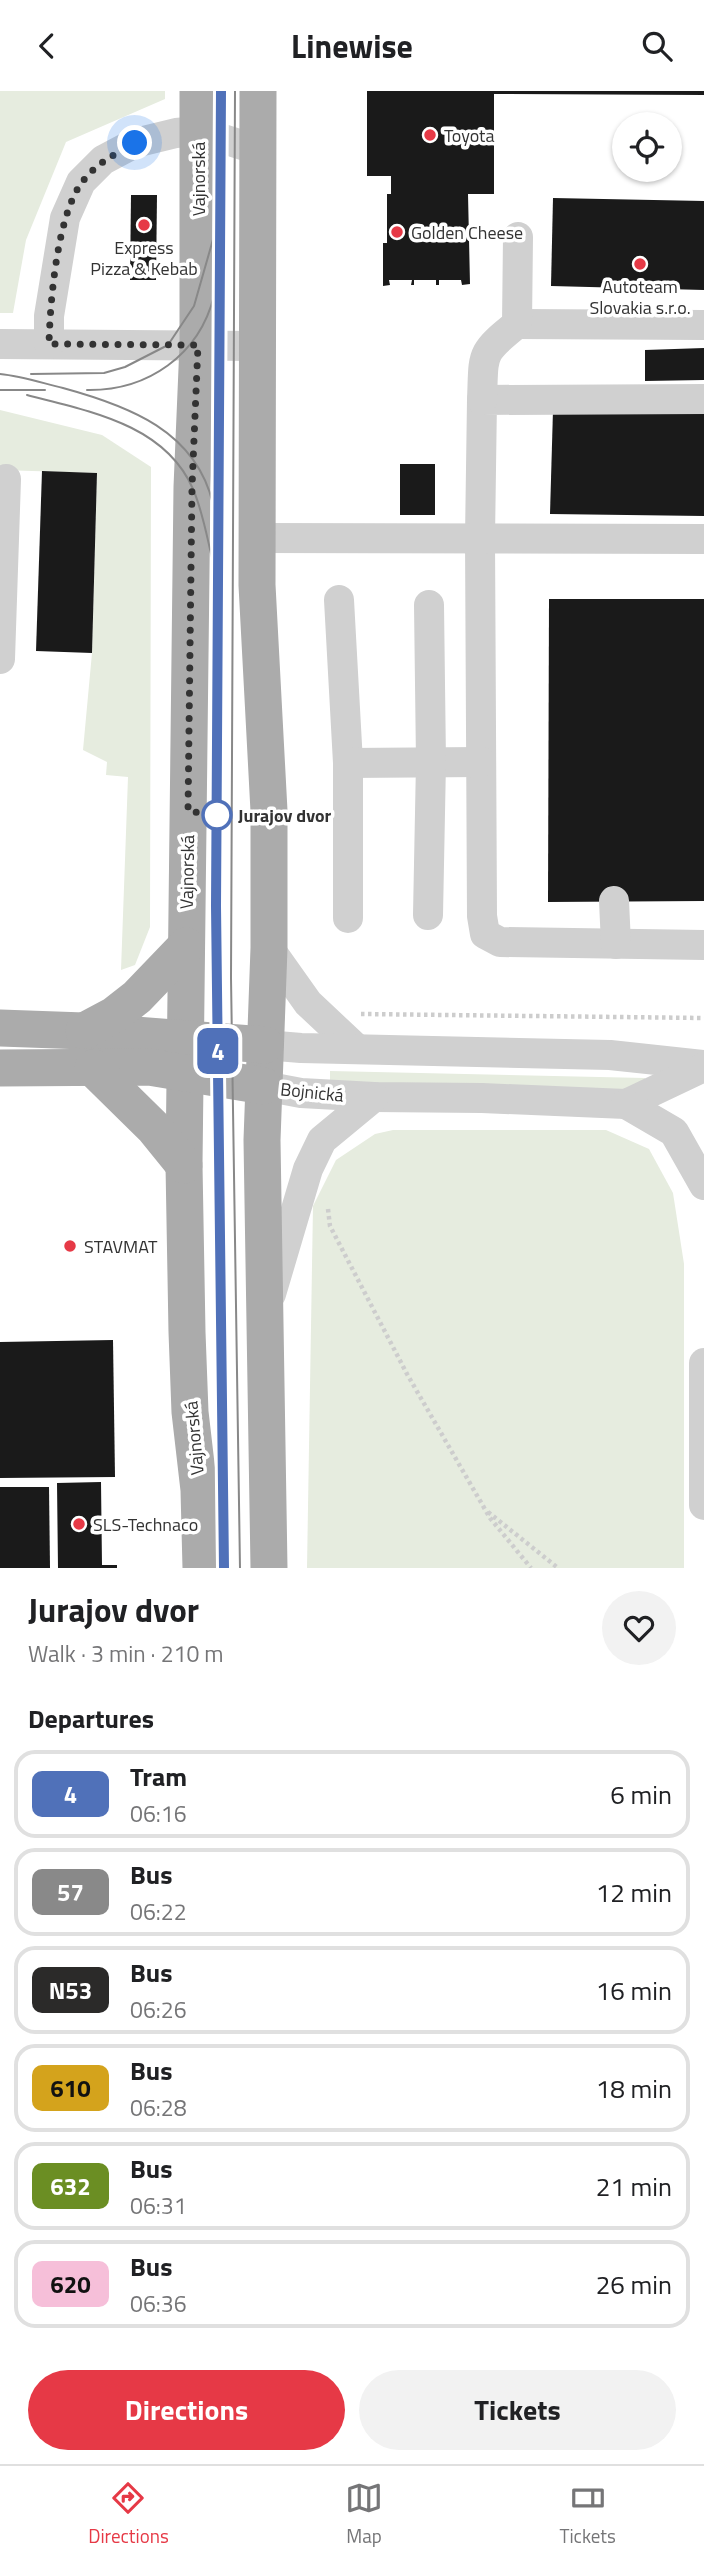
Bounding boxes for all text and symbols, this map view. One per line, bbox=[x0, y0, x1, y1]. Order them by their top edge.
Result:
text: Linewise bbox=[291, 22, 413, 70]
icon: back bbox=[28, 27, 66, 65]
icon: search bbox=[638, 27, 676, 65]
map controls bbox=[612, 112, 682, 182]
button: locate bbox=[612, 112, 682, 182]
place label: Toyota bbox=[444, 122, 494, 149]
your location bbox=[117, 125, 152, 160]
marker: Toyota bbox=[422, 127, 438, 143]
street label: Vajnorská bbox=[185, 142, 212, 216]
marker: Express Pizza & Kebab bbox=[136, 217, 152, 233]
place label: Golden Cheese bbox=[411, 219, 523, 246]
marker: Golden Cheese bbox=[389, 224, 405, 240]
place label: Express Pizza & Kebab bbox=[90, 234, 198, 282]
marker: Autoteam Slovakia s.r.o. bbox=[632, 256, 648, 272]
place label: Autoteam Slovakia s.r.o. bbox=[589, 273, 691, 321]
marker: Jurajov dvor bbox=[202, 800, 232, 830]
place label: Jurajov dvor bbox=[238, 802, 332, 829]
street label: Vajnorská bbox=[173, 835, 201, 909]
line badge: 4 bbox=[195, 1028, 241, 1074]
text: 4 bbox=[211, 1033, 225, 1069]
street label: Bojnická bbox=[279, 1075, 345, 1109]
place label: STAVMAT bbox=[84, 1233, 158, 1260]
marker: STAVMAT bbox=[62, 1238, 78, 1254]
street label: Vajnorská bbox=[177, 1400, 211, 1476]
place label: SLS-Technaco bbox=[93, 1511, 198, 1538]
marker: SLS-Technaco bbox=[71, 1516, 87, 1532]
text: Jurajov dvor bbox=[28, 1585, 199, 1635]
button: heart bbox=[602, 1591, 676, 1665]
text: Walk · 3 min · 210 m bbox=[28, 1636, 224, 1671]
text: Departures bbox=[28, 1699, 154, 1738]
text: Tram bbox=[130, 1757, 187, 1796]
text: 6 min bbox=[610, 1775, 672, 1814]
text: 4 bbox=[64, 1776, 77, 1812]
text: 06:16 bbox=[130, 1796, 187, 1831]
text: Bus bbox=[130, 1855, 172, 1894]
text: 12 min bbox=[596, 1873, 672, 1912]
text: 57 bbox=[57, 1874, 84, 1910]
text: 06:22 bbox=[130, 1894, 187, 1929]
text: Bus bbox=[130, 1953, 172, 1992]
text: 16 min bbox=[596, 1971, 672, 2010]
text: N53 bbox=[49, 1972, 92, 2008]
text: 06:26 bbox=[130, 1992, 187, 2027]
text: Bus bbox=[130, 2051, 172, 2090]
text: 18 min bbox=[596, 2069, 672, 2108]
text: 610 bbox=[50, 2070, 91, 2106]
text: 06:28 bbox=[130, 2090, 187, 2125]
text: Bus bbox=[130, 2149, 172, 2188]
text: 21 min bbox=[596, 2167, 672, 2206]
text: 632 bbox=[50, 2168, 91, 2204]
text: 06:31 bbox=[130, 2188, 187, 2223]
text: Bus bbox=[130, 2247, 172, 2286]
text: 26 min bbox=[596, 2265, 672, 2304]
text: 620 bbox=[50, 2266, 91, 2302]
text: 06:36 bbox=[130, 2286, 187, 2321]
button: Directions bbox=[28, 2370, 345, 2450]
button: Tickets bbox=[359, 2370, 676, 2450]
tab: Directions bbox=[88, 2479, 169, 2550]
tab: Map bbox=[345, 2479, 383, 2550]
tab: Tickets bbox=[559, 2479, 616, 2550]

